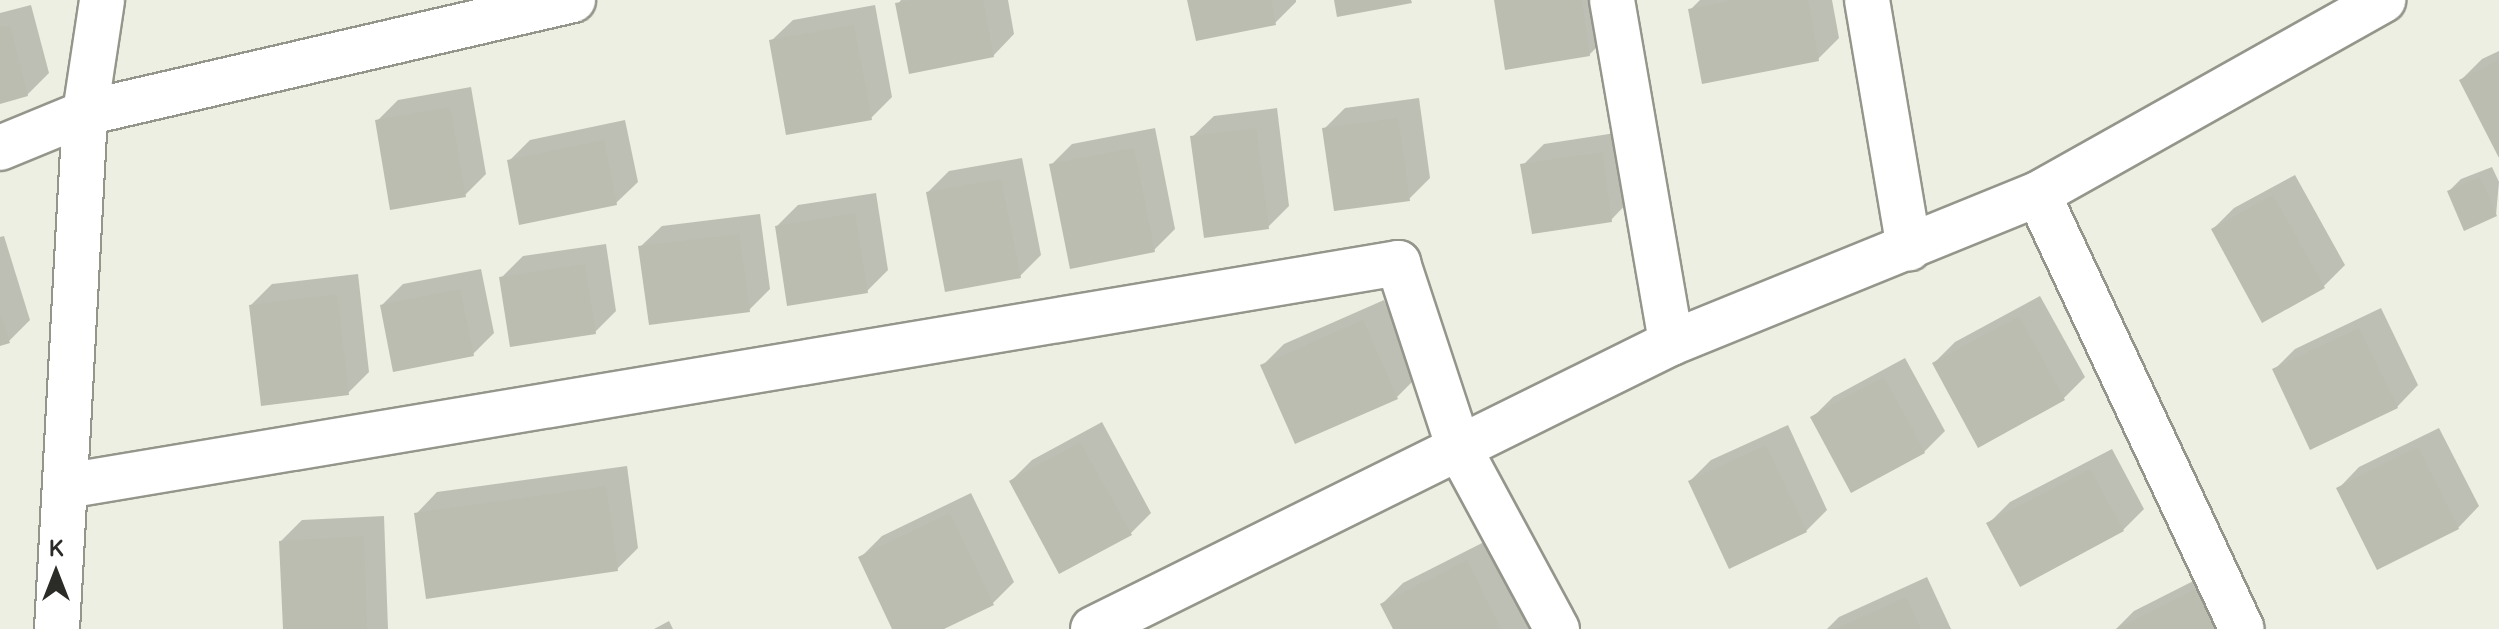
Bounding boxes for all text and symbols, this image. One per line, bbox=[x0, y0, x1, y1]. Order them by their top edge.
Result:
north arrow bbox=[16, 533, 96, 613]
text: K bbox=[49, 536, 63, 562]

